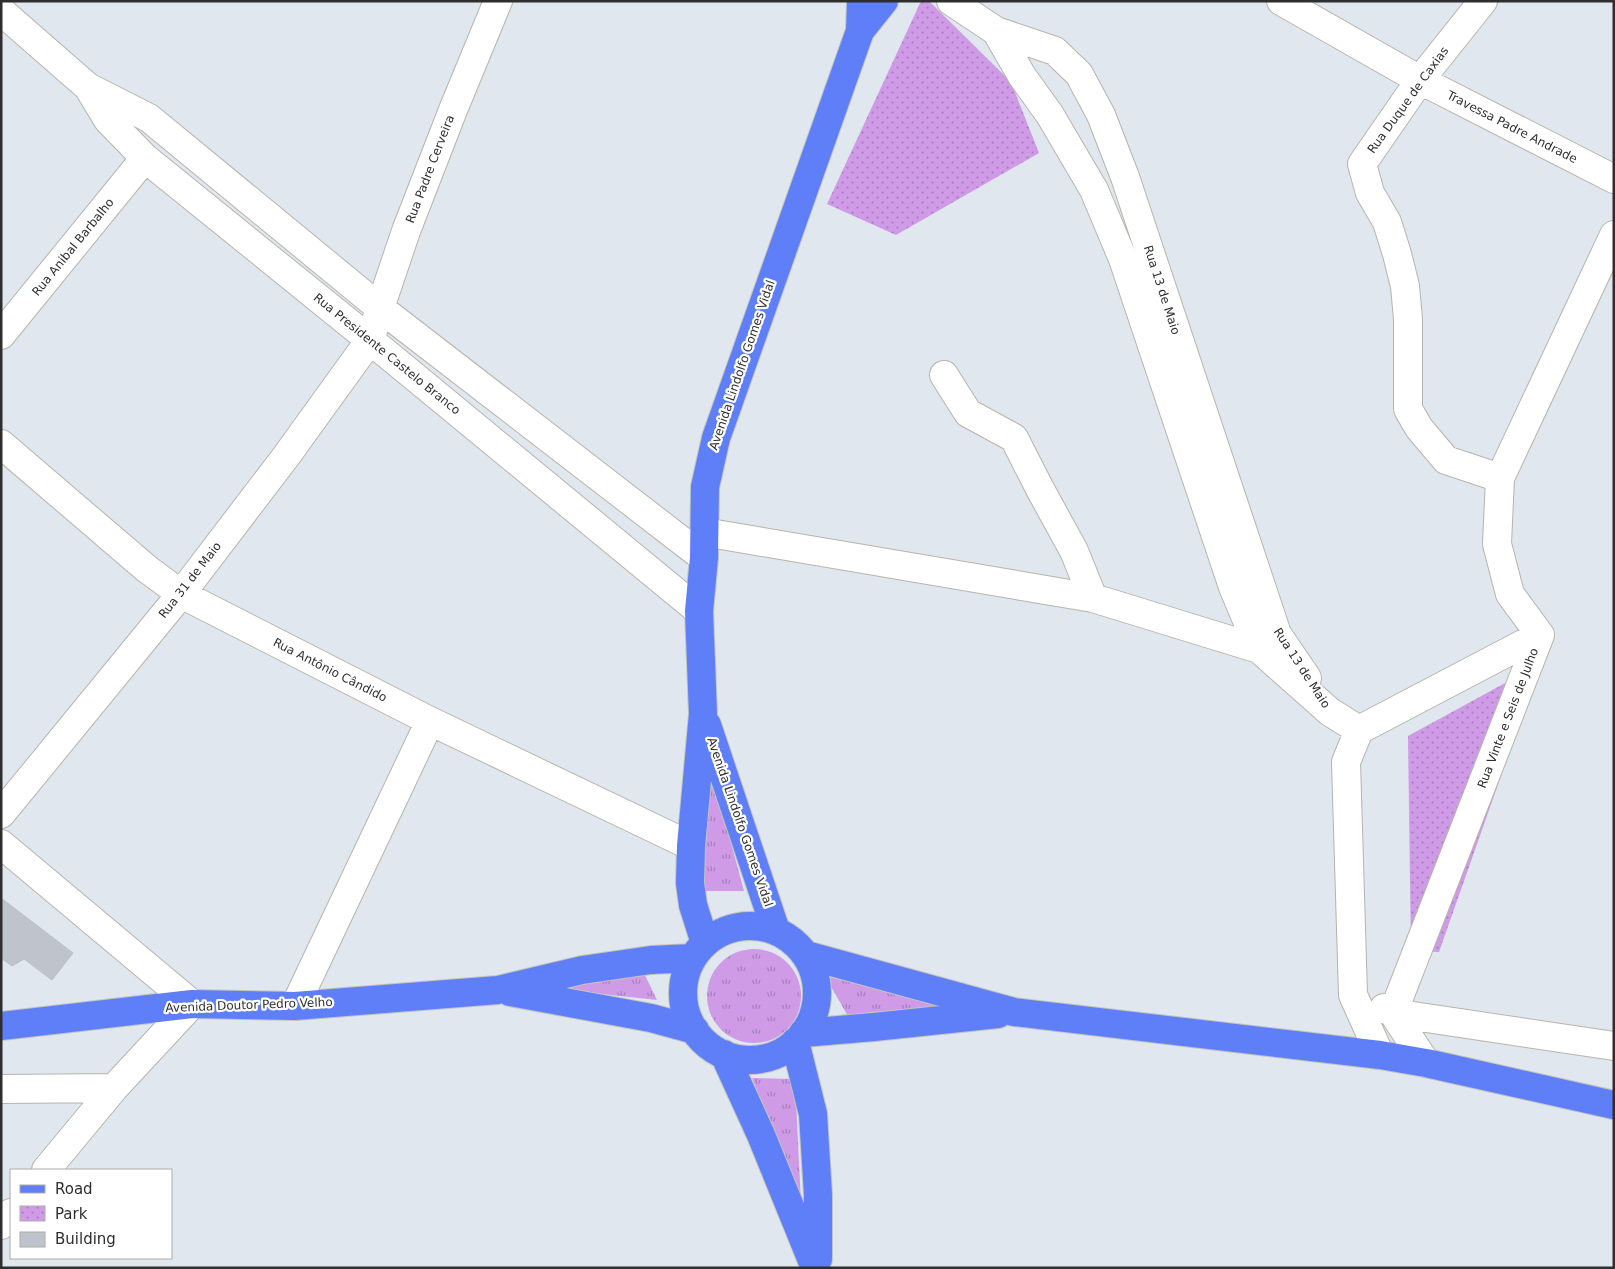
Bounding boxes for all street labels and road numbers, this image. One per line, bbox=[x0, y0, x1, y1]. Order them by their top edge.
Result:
street label: Rua Duque de Caxias bbox=[1365, 44, 1451, 156]
street label: Travessa Padre Andrade bbox=[1444, 88, 1579, 166]
street label: Rua Padre Cerveira bbox=[403, 113, 457, 225]
street label: Rua Anibal Barbalho bbox=[29, 195, 117, 299]
street label: Rua 13 de Maio bbox=[1141, 244, 1183, 336]
street label: Avenida Lindolfo Gomes Vidal bbox=[706, 278, 778, 452]
street label: Rua Presidente Castelo Branco bbox=[311, 291, 463, 417]
street label: Rua 31 de Maio bbox=[156, 539, 224, 621]
street label: Rua 13 de Maio bbox=[1271, 625, 1333, 711]
street label: Rua Antônio Cândido bbox=[271, 635, 389, 705]
street label: Rua Vinte e Seis de Julho bbox=[1475, 646, 1541, 790]
street label: Avenida Lindolfo Gomes Vidal bbox=[704, 735, 776, 909]
street label: Avenida Doutor Pedro Velho bbox=[165, 995, 333, 1015]

